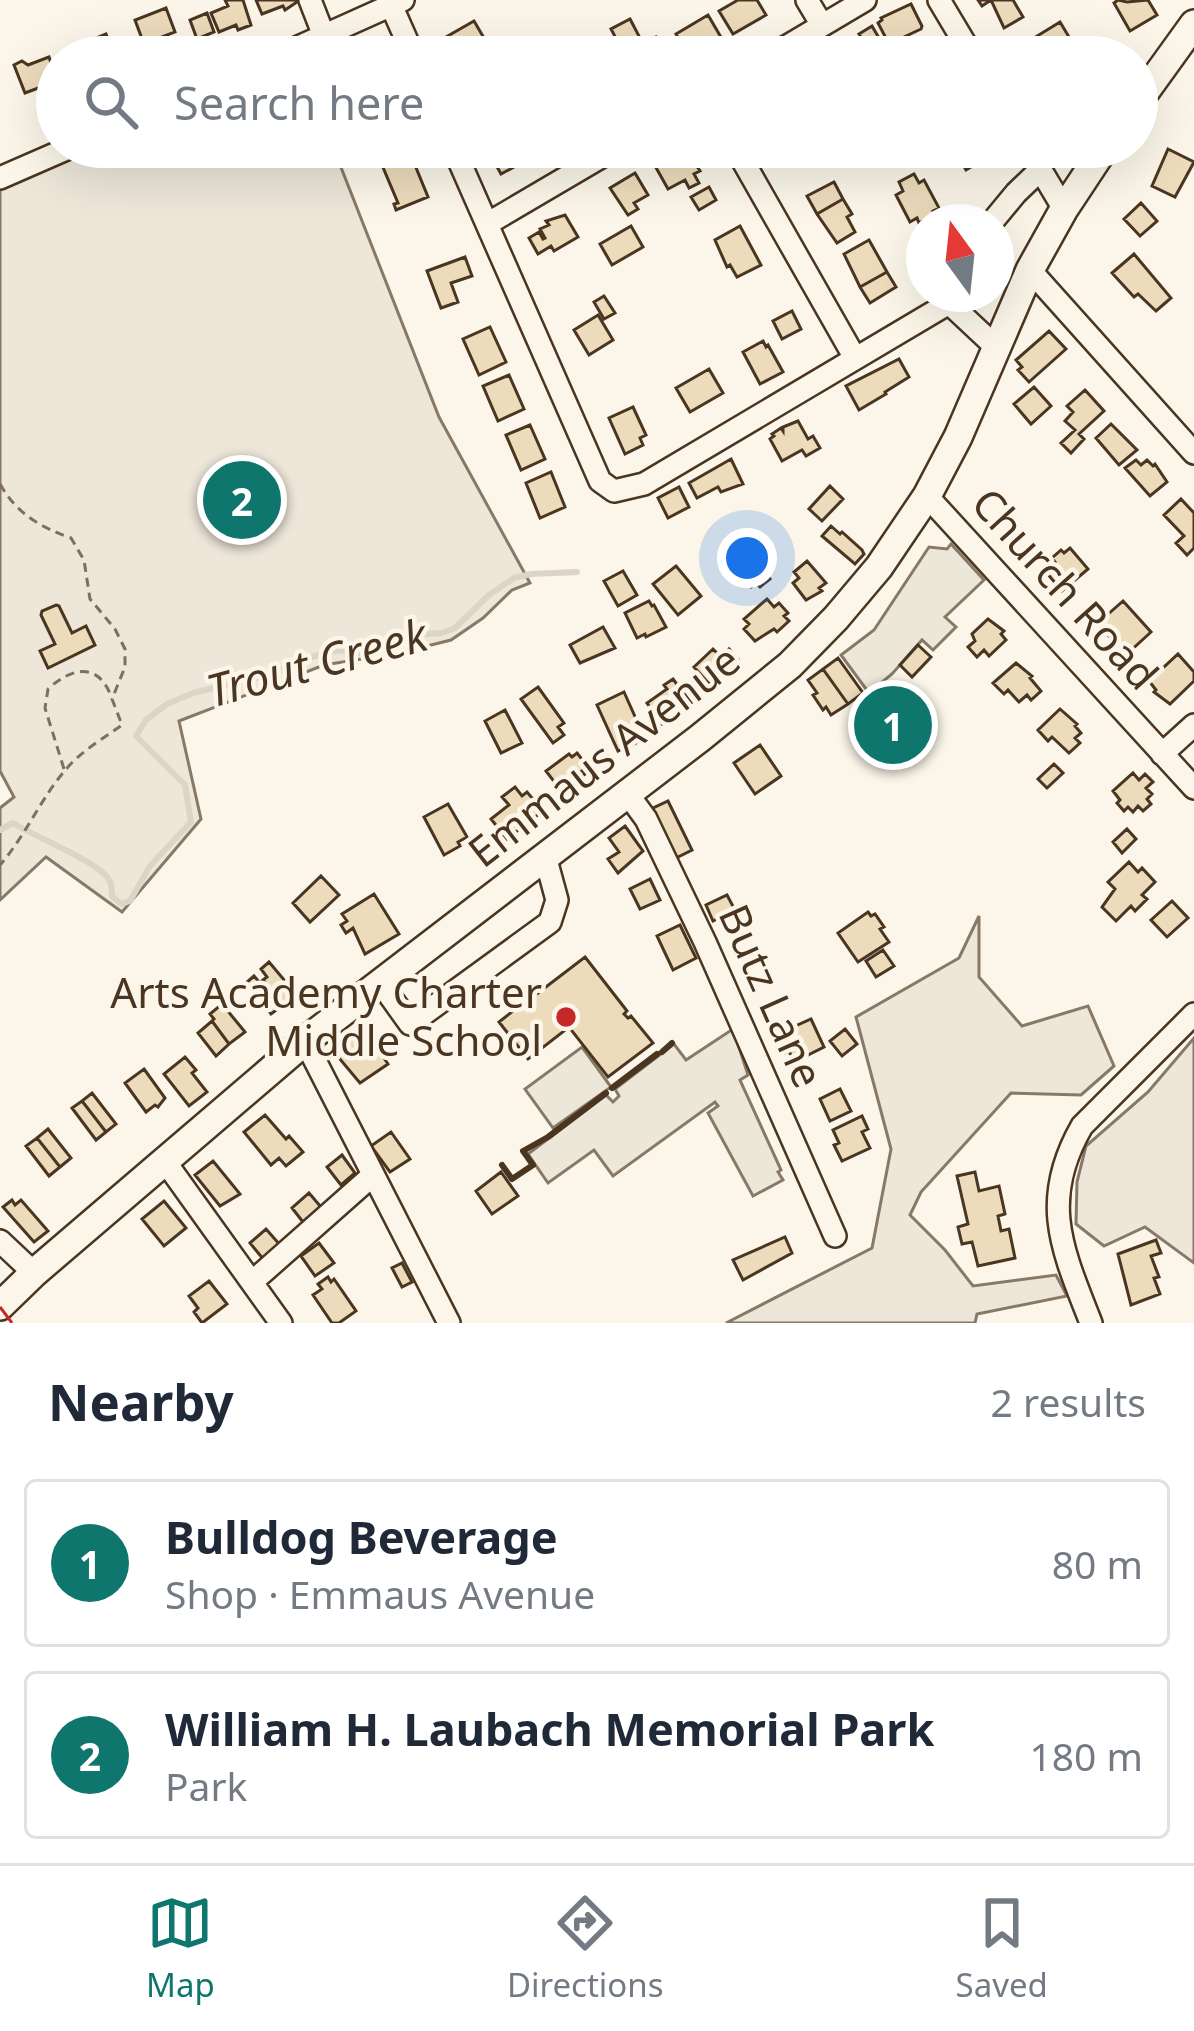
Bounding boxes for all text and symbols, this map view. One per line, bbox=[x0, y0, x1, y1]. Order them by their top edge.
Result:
search box bbox=[36, 36, 1158, 168]
icon: search bbox=[78, 69, 144, 135]
text: Search here bbox=[174, 72, 424, 133]
north arrow bbox=[906, 204, 1014, 312]
pin: 2 bbox=[203, 455, 281, 545]
street label: Church Road bbox=[960, 475, 1172, 701]
your location bbox=[717, 528, 777, 588]
water label: Trout Creek bbox=[200, 602, 435, 720]
street label: Emmaus Avenue bbox=[456, 631, 751, 879]
pin: 1 bbox=[854, 680, 932, 770]
street label: Butz Lane bbox=[707, 895, 838, 1096]
place label: Arts Academy Charter Middle School bbox=[110, 963, 542, 1068]
marker: Arts Academy Charter Middle School bbox=[553, 1004, 579, 1030]
text: Nearby bbox=[48, 1366, 234, 1436]
text: 2 results bbox=[991, 1375, 1146, 1428]
text: Bulldog Beverage bbox=[165, 1506, 558, 1567]
text: 1 bbox=[79, 1537, 101, 1590]
text: 80 m bbox=[1052, 1537, 1143, 1590]
text: Shop · Emmaus Avenue bbox=[165, 1567, 595, 1620]
text: William H. Laubach Memorial Park bbox=[165, 1698, 934, 1759]
text: 2 bbox=[79, 1729, 101, 1782]
text: 180 m bbox=[1029, 1729, 1143, 1782]
text: Park bbox=[165, 1759, 247, 1812]
tab: Map bbox=[146, 1890, 215, 2007]
tab: Directions bbox=[507, 1890, 664, 2007]
tab: Saved bbox=[956, 1890, 1048, 2007]

